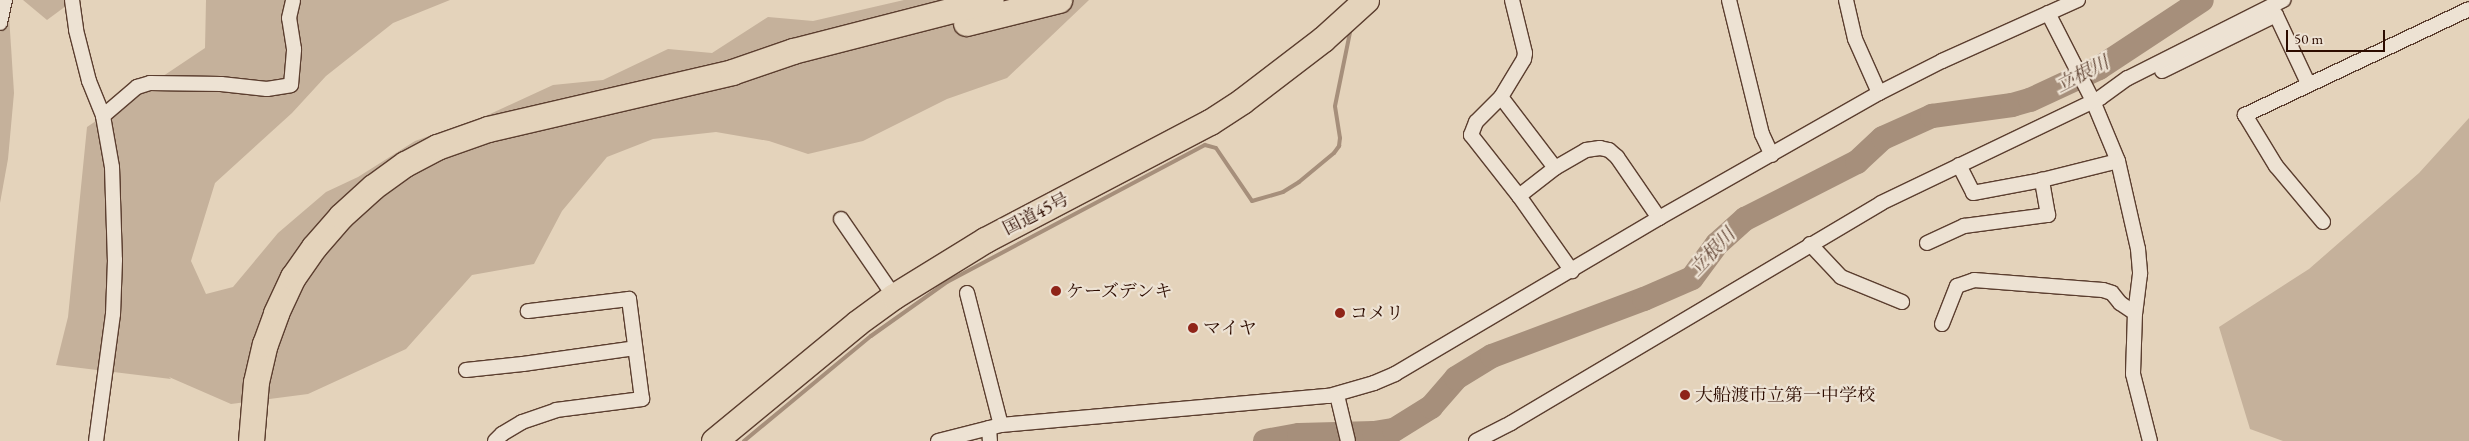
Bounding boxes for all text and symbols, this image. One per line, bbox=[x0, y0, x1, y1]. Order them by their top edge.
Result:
scale bar bbox=[2289, 20, 2388, 52]
text: 50 m bbox=[2294, 29, 2323, 48]
water label: 立根川 bbox=[2051, 51, 2113, 97]
street label: 国道45号 bbox=[999, 188, 1073, 240]
water label: 立根川 bbox=[1684, 223, 1740, 281]
place label: ケーズデンキ bbox=[1066, 280, 1174, 302]
marker: ケーズデンキ bbox=[1050, 285, 1062, 297]
place label: コメリ bbox=[1350, 302, 1404, 324]
marker: コメリ bbox=[1334, 307, 1346, 319]
place label: マイヤ bbox=[1203, 317, 1257, 339]
marker: マイヤ bbox=[1187, 322, 1199, 334]
place label: 大船渡市立第一中学校 bbox=[1695, 384, 1875, 406]
marker: 大船渡市立第一中学校 bbox=[1679, 389, 1691, 401]

